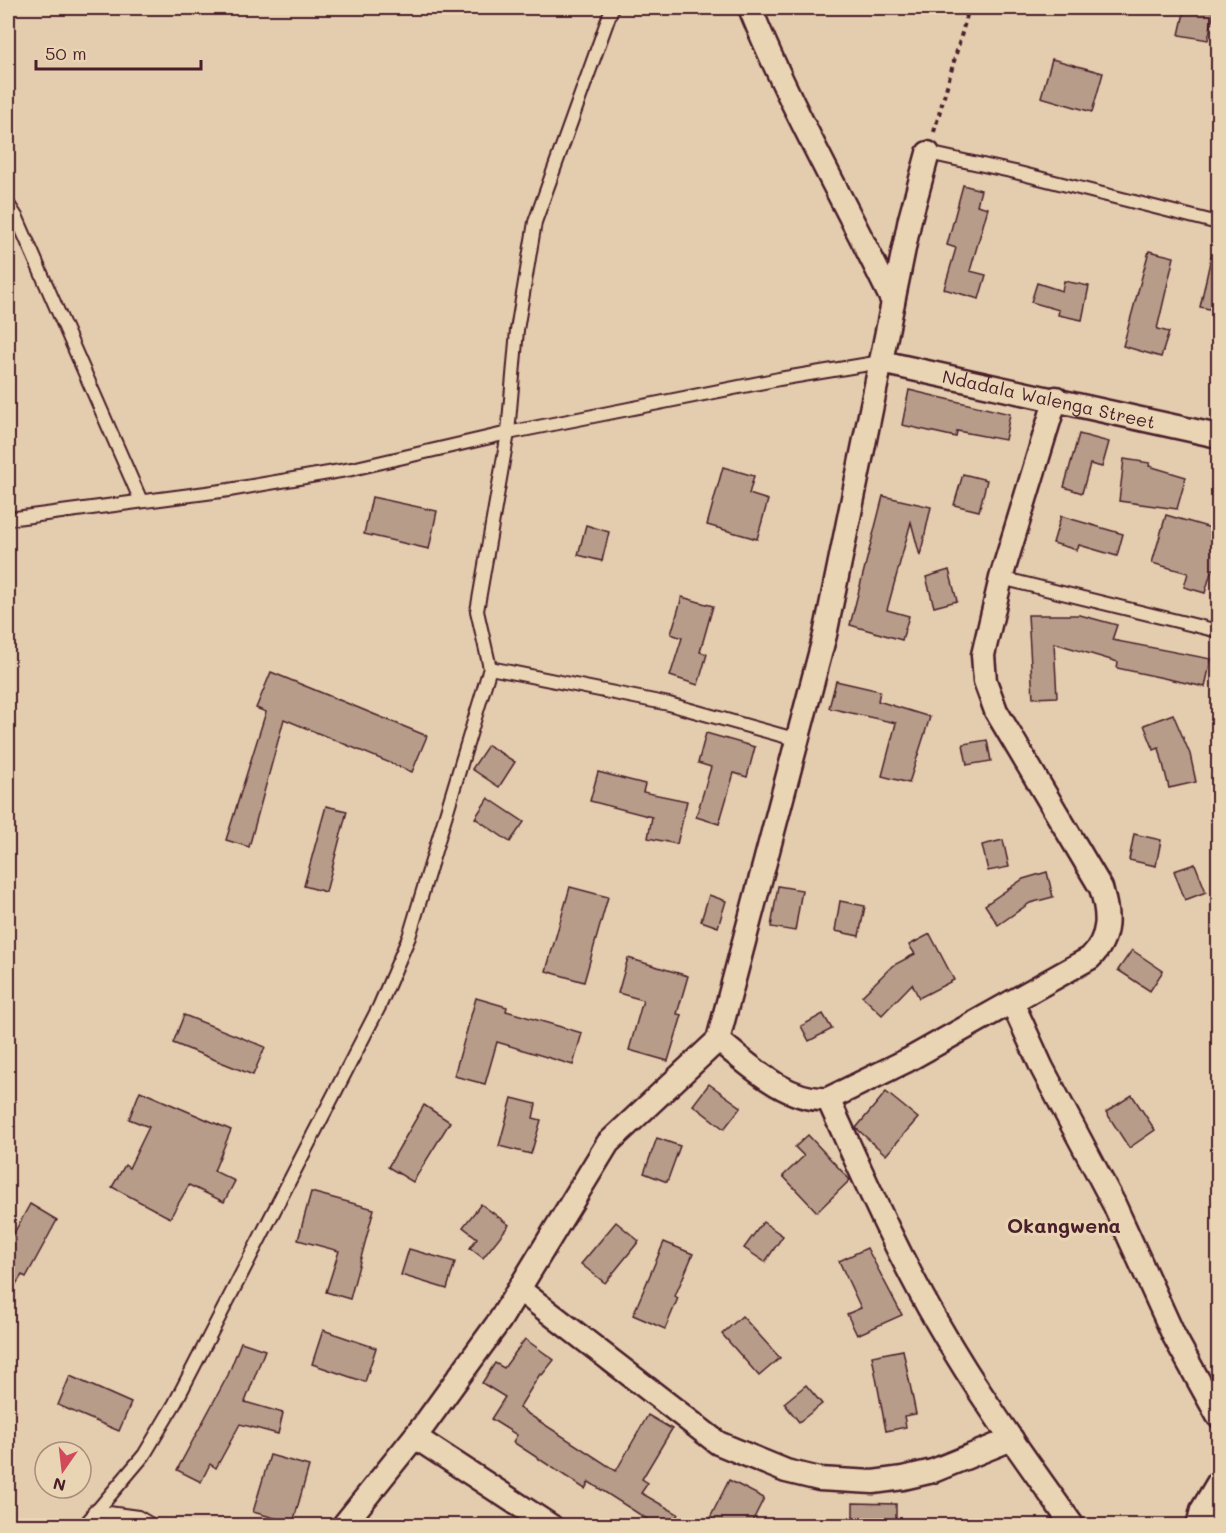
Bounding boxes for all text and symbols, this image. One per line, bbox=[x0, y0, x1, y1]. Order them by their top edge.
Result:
scale bar bbox=[36, 33, 201, 71]
text: 50 m bbox=[45, 41, 87, 65]
street label: Ndadala Walenga Street bbox=[940, 364, 1158, 434]
district label: Okangwena bbox=[1007, 1212, 1121, 1238]
north arrow bbox=[33, 1440, 93, 1500]
text: N bbox=[51, 1473, 68, 1497]

